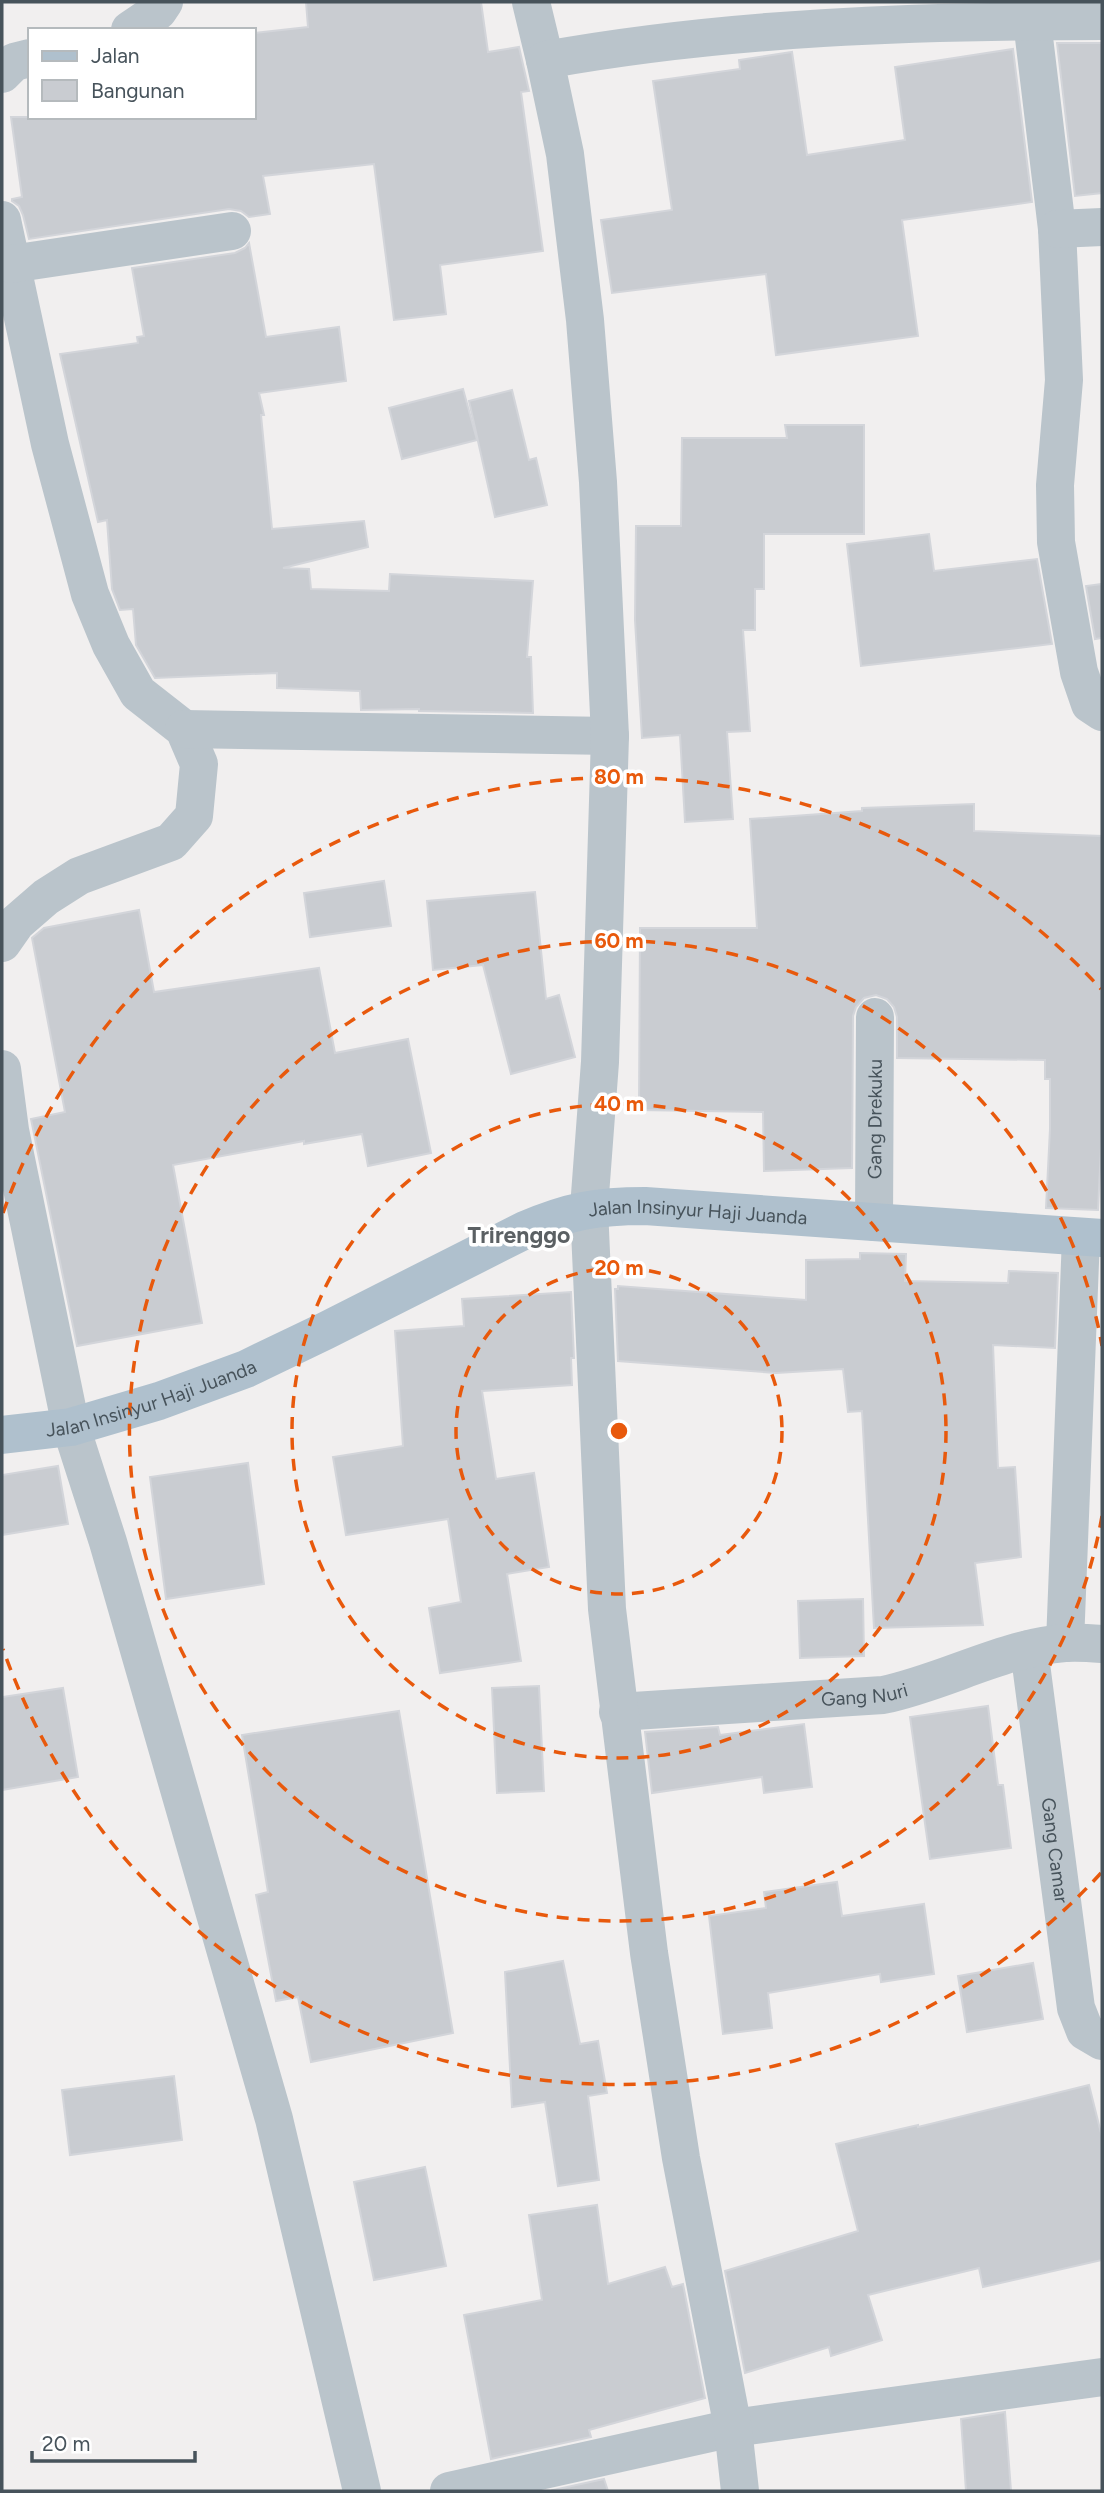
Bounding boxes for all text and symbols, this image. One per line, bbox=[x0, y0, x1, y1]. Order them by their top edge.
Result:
legend bbox=[28, 28, 256, 119]
text: Jalan bbox=[91, 43, 140, 68]
text: Bangunan bbox=[91, 78, 184, 103]
text: 80 m bbox=[594, 764, 644, 789]
text: 60 m bbox=[594, 928, 644, 953]
street label: Gang Drekuku bbox=[863, 1059, 887, 1179]
text: 40 m bbox=[594, 1091, 644, 1116]
street label: Jalan Insinyur Haji Juanda bbox=[587, 1195, 808, 1229]
district label: Trirenggo bbox=[468, 1221, 570, 1249]
text: 20 m bbox=[594, 1255, 644, 1280]
street label: Jalan Insinyur Haji Juanda bbox=[45, 1355, 260, 1442]
centre of rings bbox=[607, 1419, 631, 1443]
street label: Gang Nuri bbox=[820, 1678, 910, 1711]
street label: Gang Camar bbox=[1037, 1796, 1073, 1905]
scale bar bbox=[32, 2420, 194, 2464]
text: 20 m bbox=[42, 2431, 90, 2456]

